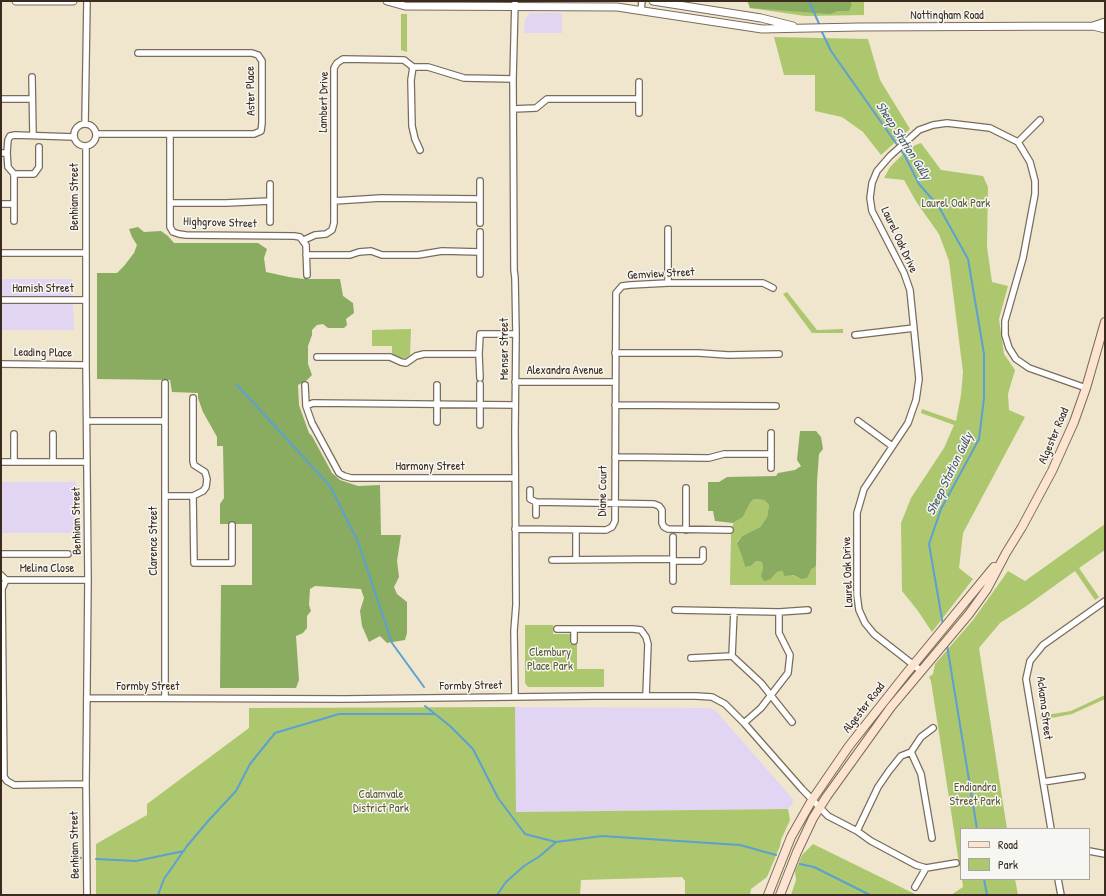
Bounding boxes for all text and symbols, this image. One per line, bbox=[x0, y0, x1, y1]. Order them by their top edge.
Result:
street label: Nottingham Road bbox=[910, 9, 984, 23]
street label: Aster Place bbox=[243, 66, 259, 116]
street label: Lambert Drive bbox=[316, 71, 332, 133]
water label: Sheep Station Gully bbox=[872, 99, 934, 183]
street label: Benhiam Street bbox=[68, 163, 82, 231]
park label: Laurel Oak Park bbox=[922, 197, 990, 211]
street label: Laurel Oak Drive bbox=[877, 205, 921, 275]
street label: Highgrove Street bbox=[183, 215, 257, 231]
street label: Gemview Street bbox=[627, 265, 695, 283]
street label: Hamish Street bbox=[12, 282, 74, 296]
street label: Menser Street bbox=[498, 318, 512, 380]
street label: Leading Place bbox=[14, 345, 72, 361]
street label: Alexandra Avenue bbox=[527, 364, 603, 378]
street label: Algester Road bbox=[1036, 406, 1072, 466]
water label: Sheep Station Gully bbox=[923, 430, 977, 518]
street label: Harmony Street bbox=[395, 460, 465, 474]
street label: Diane Court bbox=[595, 465, 611, 517]
street label: Benhiam Street bbox=[69, 487, 85, 555]
street label: Clarence Street bbox=[147, 506, 161, 576]
street label: Laurel Oak Drive bbox=[840, 536, 856, 608]
street label: Melina Close bbox=[20, 562, 74, 576]
park label: Clembury Place Park bbox=[527, 646, 573, 674]
street label: Ackama Street bbox=[1033, 675, 1055, 741]
street label: Formby Street bbox=[439, 678, 503, 694]
street label: Formby Street bbox=[117, 680, 179, 694]
street label: Algester Road bbox=[840, 680, 888, 736]
park label: Endiandra Street Park bbox=[950, 781, 1000, 809]
park label: Calamvale District Park bbox=[353, 788, 409, 816]
street label: Benhiam Street bbox=[67, 811, 83, 879]
legend bbox=[960, 828, 1090, 880]
text: Road bbox=[998, 836, 1018, 853]
text: Park bbox=[998, 856, 1018, 873]

